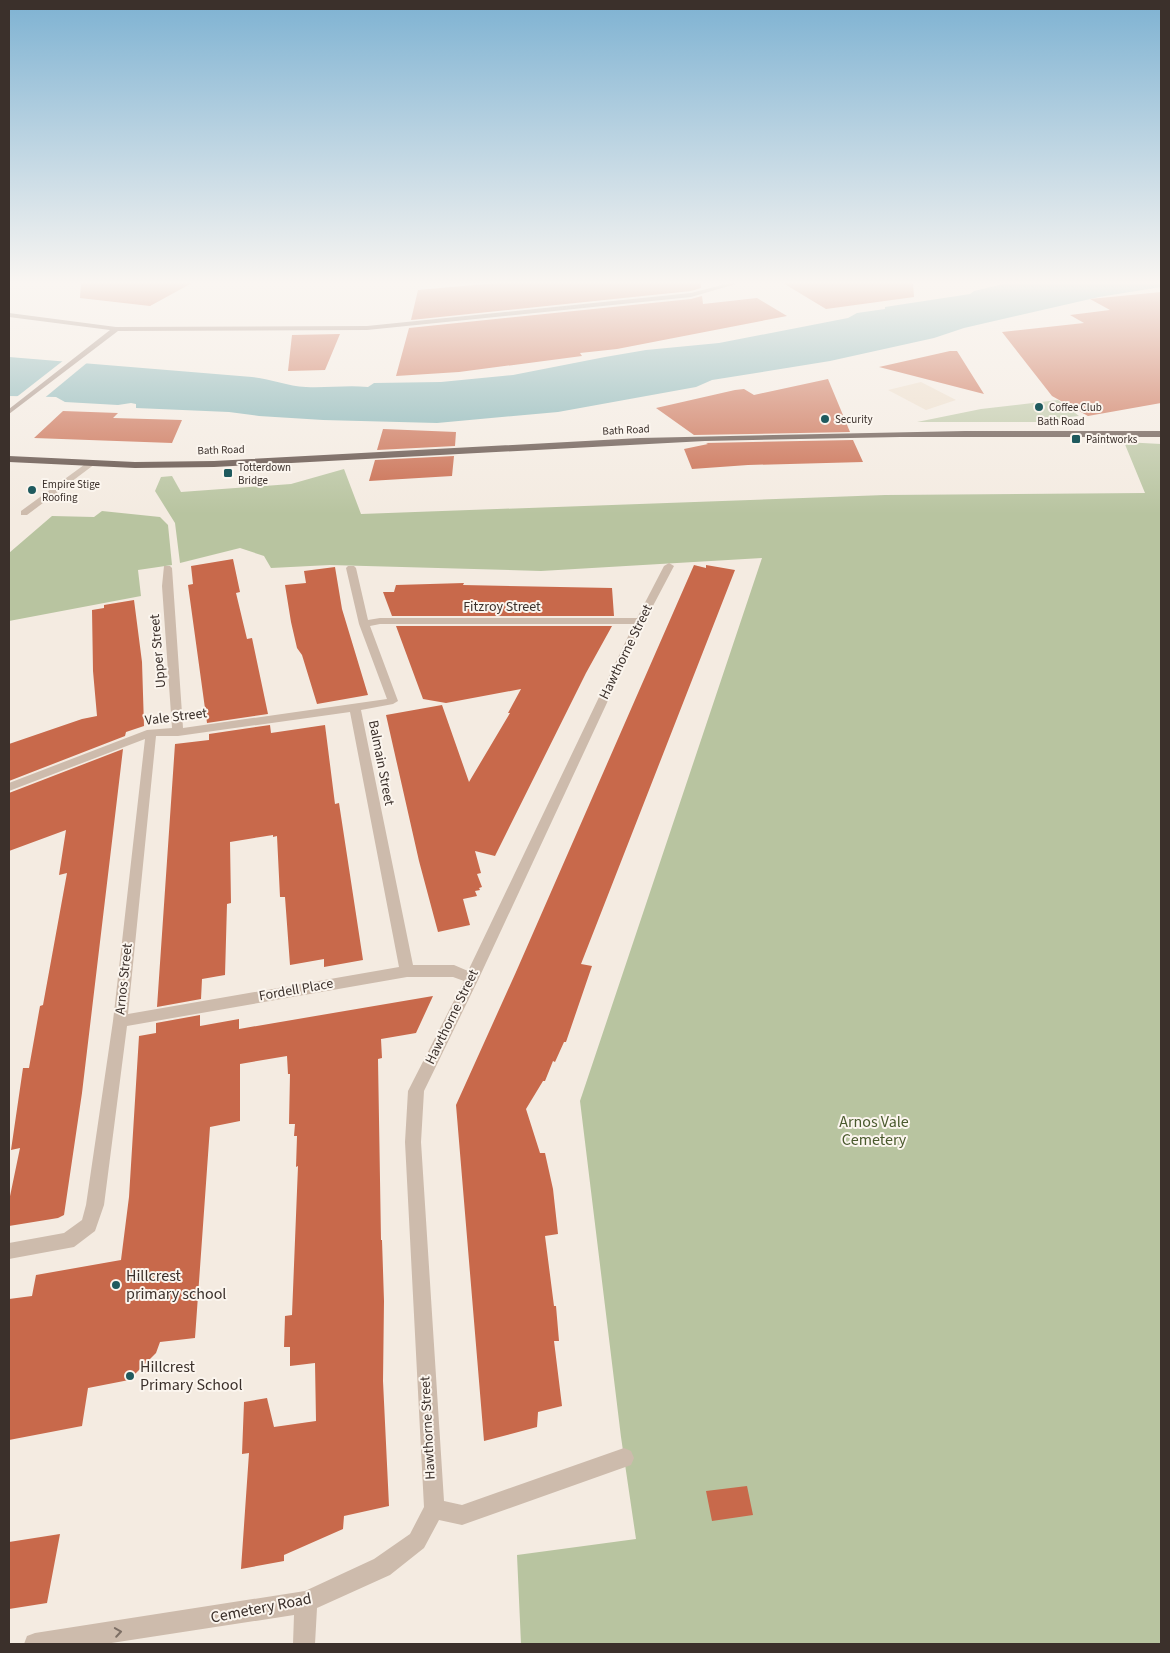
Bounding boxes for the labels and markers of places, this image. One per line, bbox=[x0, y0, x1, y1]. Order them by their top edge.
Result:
place label: Coffee Club bbox=[1049, 400, 1102, 415]
marker: Coffee Club bbox=[1033, 401, 1045, 413]
place label: Security bbox=[835, 412, 873, 427]
marker: Security bbox=[819, 413, 831, 425]
place label: Paintworks bbox=[1086, 432, 1138, 447]
marker: Paintworks bbox=[1070, 433, 1082, 445]
place label: Totterdown Bridge bbox=[238, 460, 291, 488]
marker: Totterdown Bridge bbox=[222, 467, 234, 479]
place label: Empire Stige Roofing bbox=[42, 477, 101, 505]
marker: Empire Stige Roofing bbox=[26, 484, 38, 496]
place label: Hillcrest primary school bbox=[126, 1265, 226, 1305]
marker: Hillcrest primary school bbox=[110, 1279, 122, 1291]
place label: Hillcrest Primary School bbox=[140, 1356, 242, 1396]
marker: Hillcrest Primary School bbox=[124, 1370, 136, 1382]

